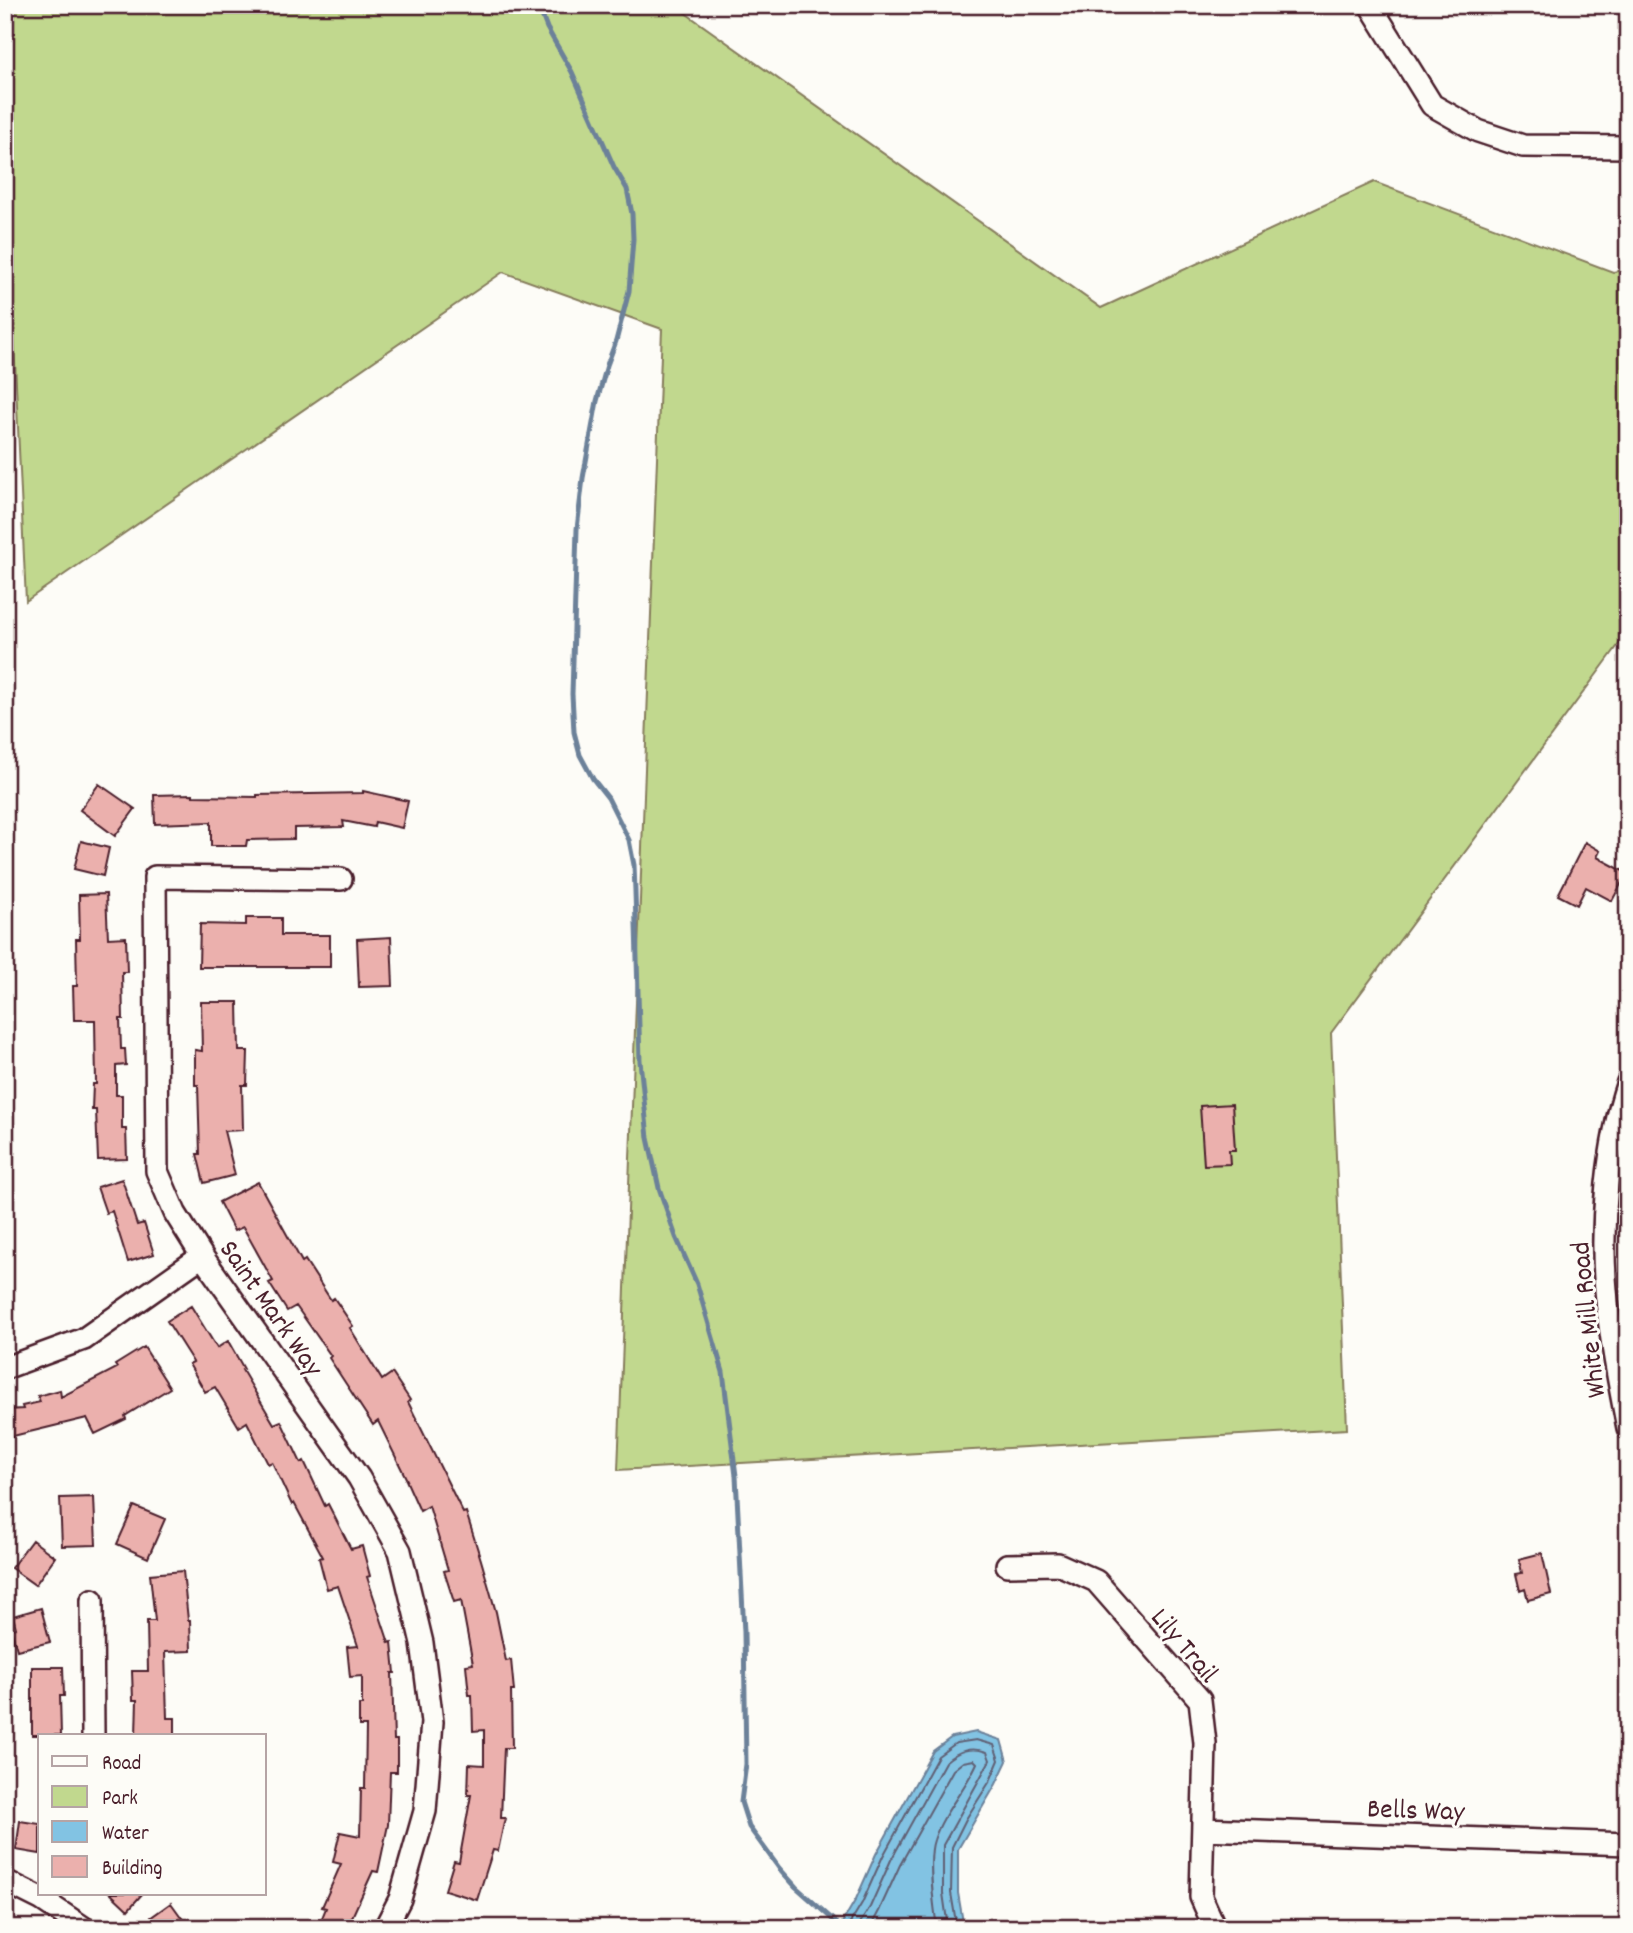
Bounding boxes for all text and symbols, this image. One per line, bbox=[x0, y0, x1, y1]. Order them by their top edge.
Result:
street label: Saint Mark Way bbox=[207, 1233, 331, 1387]
street label: White Mill Road bbox=[1563, 1239, 1619, 1399]
street label: Lily Trail bbox=[1139, 1601, 1226, 1694]
legend bbox=[38, 1734, 266, 1895]
text: Road bbox=[102, 1750, 141, 1780]
text: Park bbox=[102, 1785, 138, 1815]
street label: Bells Way bbox=[1366, 1791, 1466, 1835]
text: Water bbox=[102, 1820, 149, 1850]
text: Building bbox=[102, 1855, 162, 1885]

